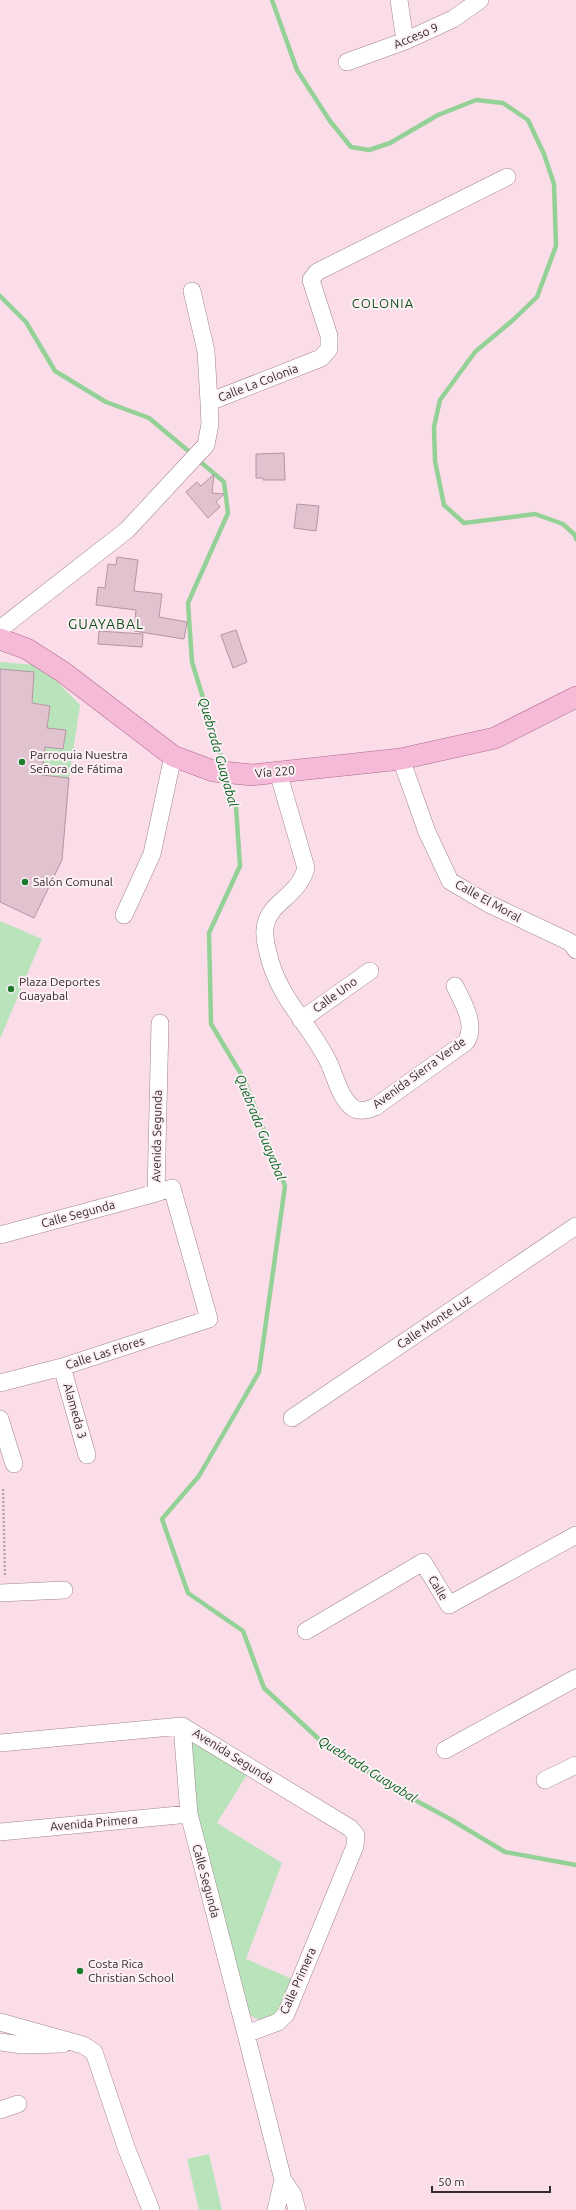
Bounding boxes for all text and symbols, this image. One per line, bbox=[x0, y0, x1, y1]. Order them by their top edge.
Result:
street label: Acceso 9 bbox=[392, 20, 440, 51]
district label: COLONIA bbox=[352, 296, 414, 310]
street label: Calle La Colonia bbox=[216, 361, 300, 404]
district label: GUAYABAL bbox=[68, 616, 144, 632]
water label: Quebrada Guayabal bbox=[196, 696, 241, 809]
place label: Parroquia Nuestra Señora de Fátima bbox=[30, 748, 128, 775]
marker: Parroquia Nuestra Señora de Fátima bbox=[17, 757, 27, 767]
street label: Vía 220 bbox=[254, 763, 296, 780]
place label: Salón Comunal bbox=[33, 875, 113, 888]
marker: Salón Comunal bbox=[20, 877, 30, 887]
street label: Calle El Moral bbox=[453, 877, 523, 924]
street label: Calle Uno bbox=[310, 974, 359, 1015]
place label: Plaza Deportes Guayabal bbox=[19, 975, 100, 1002]
marker: Plaza Deportes Guayabal bbox=[6, 984, 16, 994]
street label: Avenida Sierra Verde bbox=[370, 1035, 468, 1111]
water label: Quebrada Guayabal bbox=[232, 1072, 289, 1183]
street label: Avenida Segunda bbox=[149, 1090, 164, 1182]
street label: Calle Segunda bbox=[40, 1197, 116, 1230]
street label: Calle Monte Luz bbox=[394, 1292, 473, 1351]
street label: Calle Las Flores bbox=[64, 1334, 146, 1371]
street label: Alameda 3 bbox=[61, 1382, 90, 1440]
street label: Calle bbox=[426, 1573, 451, 1602]
street label: Avenida Segunda bbox=[191, 1726, 276, 1786]
water label: Quebrada Guayabal bbox=[316, 1733, 420, 1806]
street label: Avenida Primera bbox=[49, 1812, 138, 1833]
street label: Calle Segunda bbox=[190, 1843, 223, 1919]
street label: Calle Primera bbox=[277, 1945, 318, 2016]
place label: Costa Rica Christian School bbox=[88, 1957, 174, 1984]
marker: Costa Rica Christian School bbox=[75, 1966, 85, 1976]
scale bar bbox=[432, 2168, 550, 2194]
text: 50 m bbox=[438, 2175, 465, 2188]

